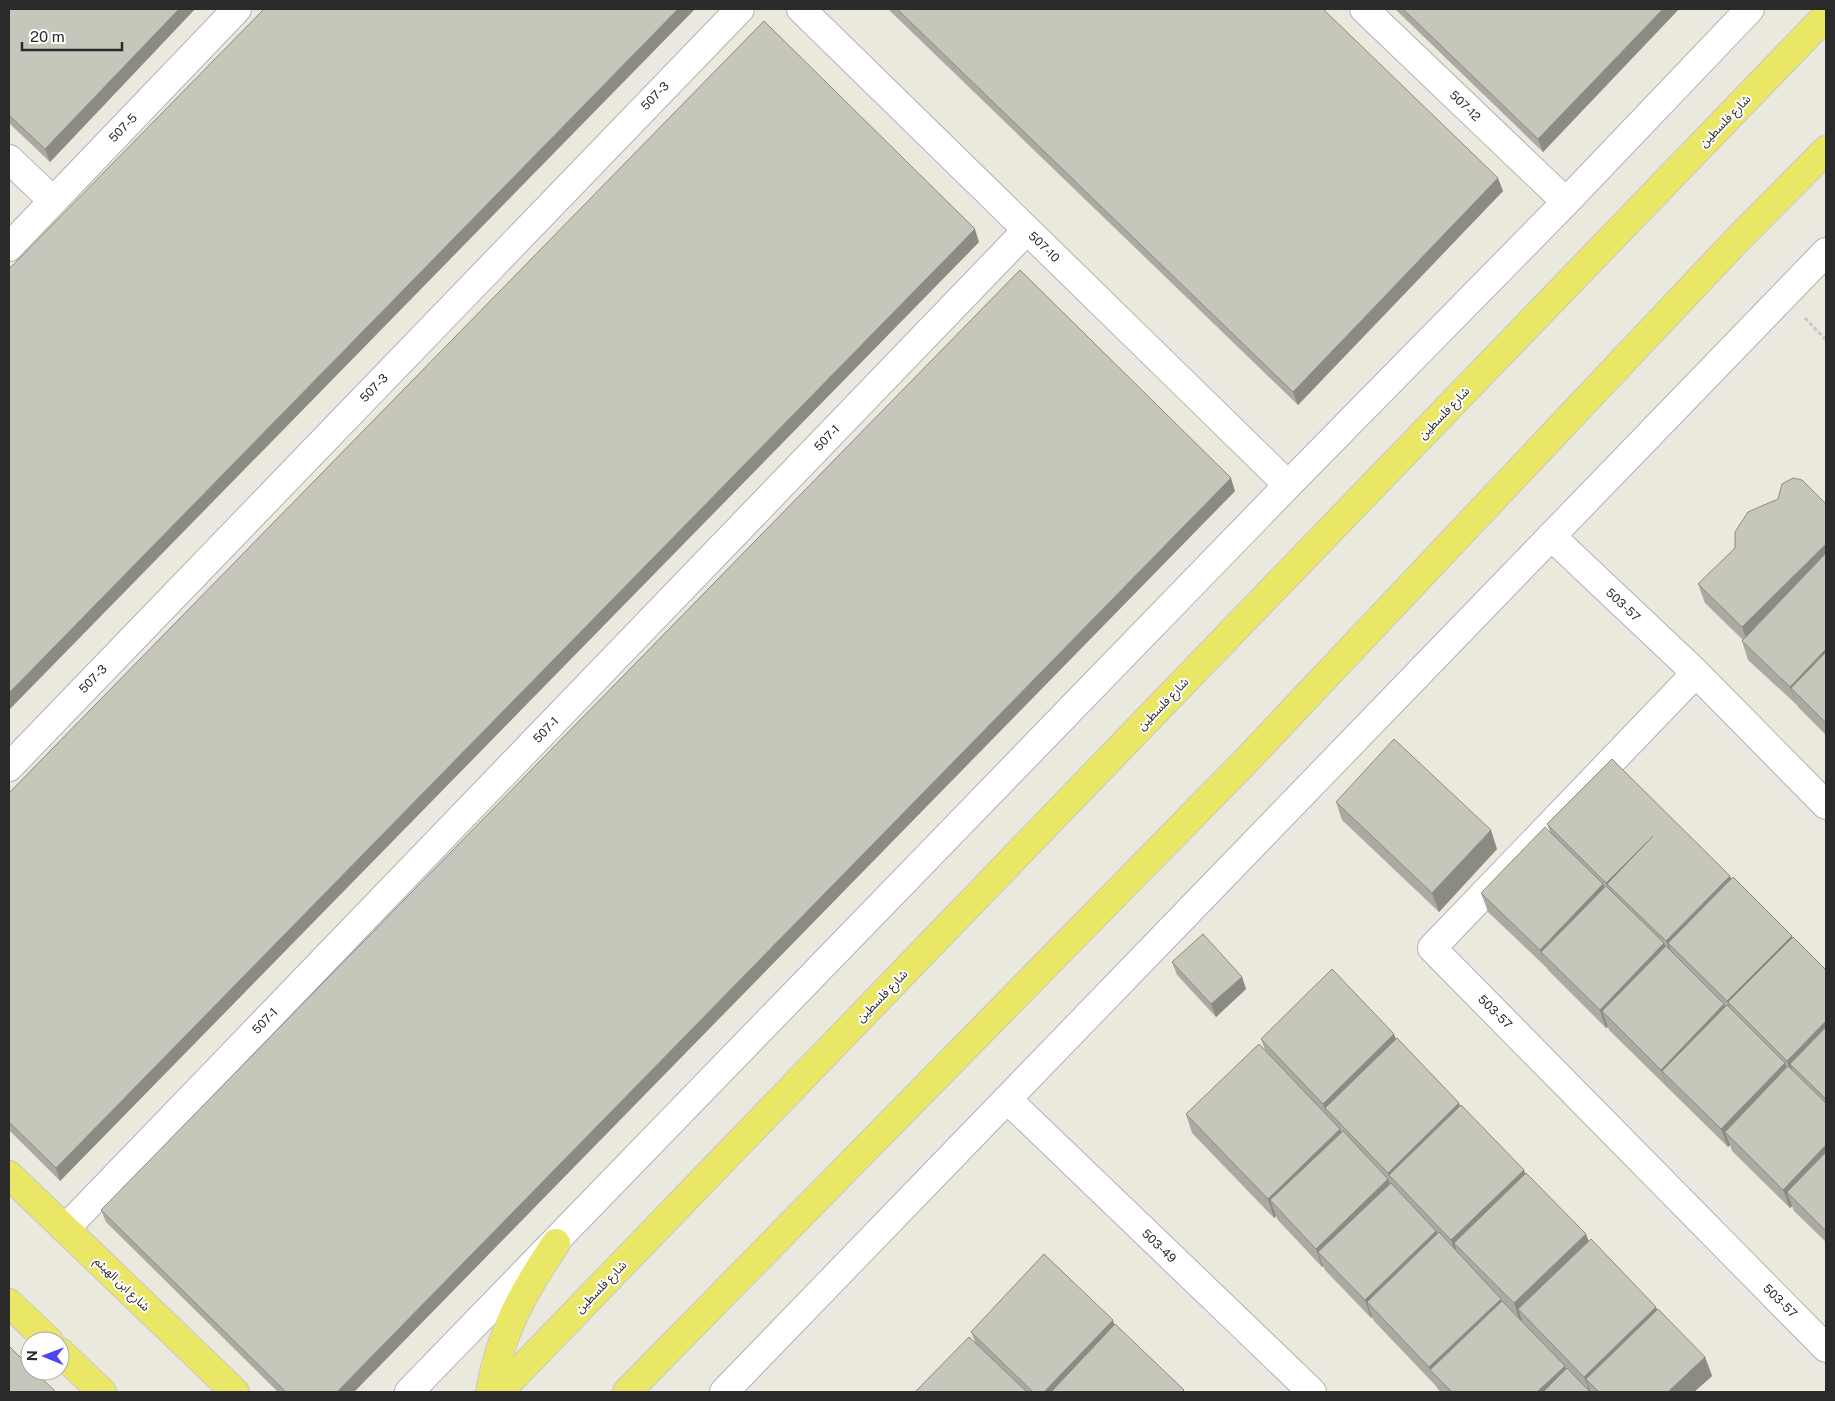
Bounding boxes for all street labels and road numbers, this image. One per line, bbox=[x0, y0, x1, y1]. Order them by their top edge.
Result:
street label: 507-3 bbox=[638, 79, 672, 113]
street label: 507-12 bbox=[1447, 88, 1483, 124]
street label: شارع فلسطين bbox=[1697, 92, 1755, 151]
street label: 507-5 bbox=[106, 111, 140, 145]
street label: 507-10 bbox=[1026, 229, 1062, 265]
street label: 507-3 bbox=[357, 371, 391, 405]
street label: شارع فلسطين bbox=[1416, 384, 1474, 443]
street label: 507-1 bbox=[811, 422, 843, 454]
street label: 503-57 bbox=[1603, 586, 1643, 624]
street label: 507-3 bbox=[76, 662, 110, 696]
street label: شارع فلسطين bbox=[1135, 675, 1193, 734]
street label: 507-1 bbox=[530, 714, 562, 746]
street label: شارع فلسطين bbox=[854, 967, 912, 1026]
street label: 503-57 bbox=[1475, 992, 1515, 1032]
street label: 507-1 bbox=[249, 1005, 281, 1037]
street label: 503-49 bbox=[1139, 1226, 1179, 1266]
street label: شارع ابن الهيثم bbox=[90, 1254, 153, 1315]
street label: شارع فلسطين bbox=[573, 1258, 631, 1317]
street label: 503-57 bbox=[1760, 1281, 1800, 1321]

